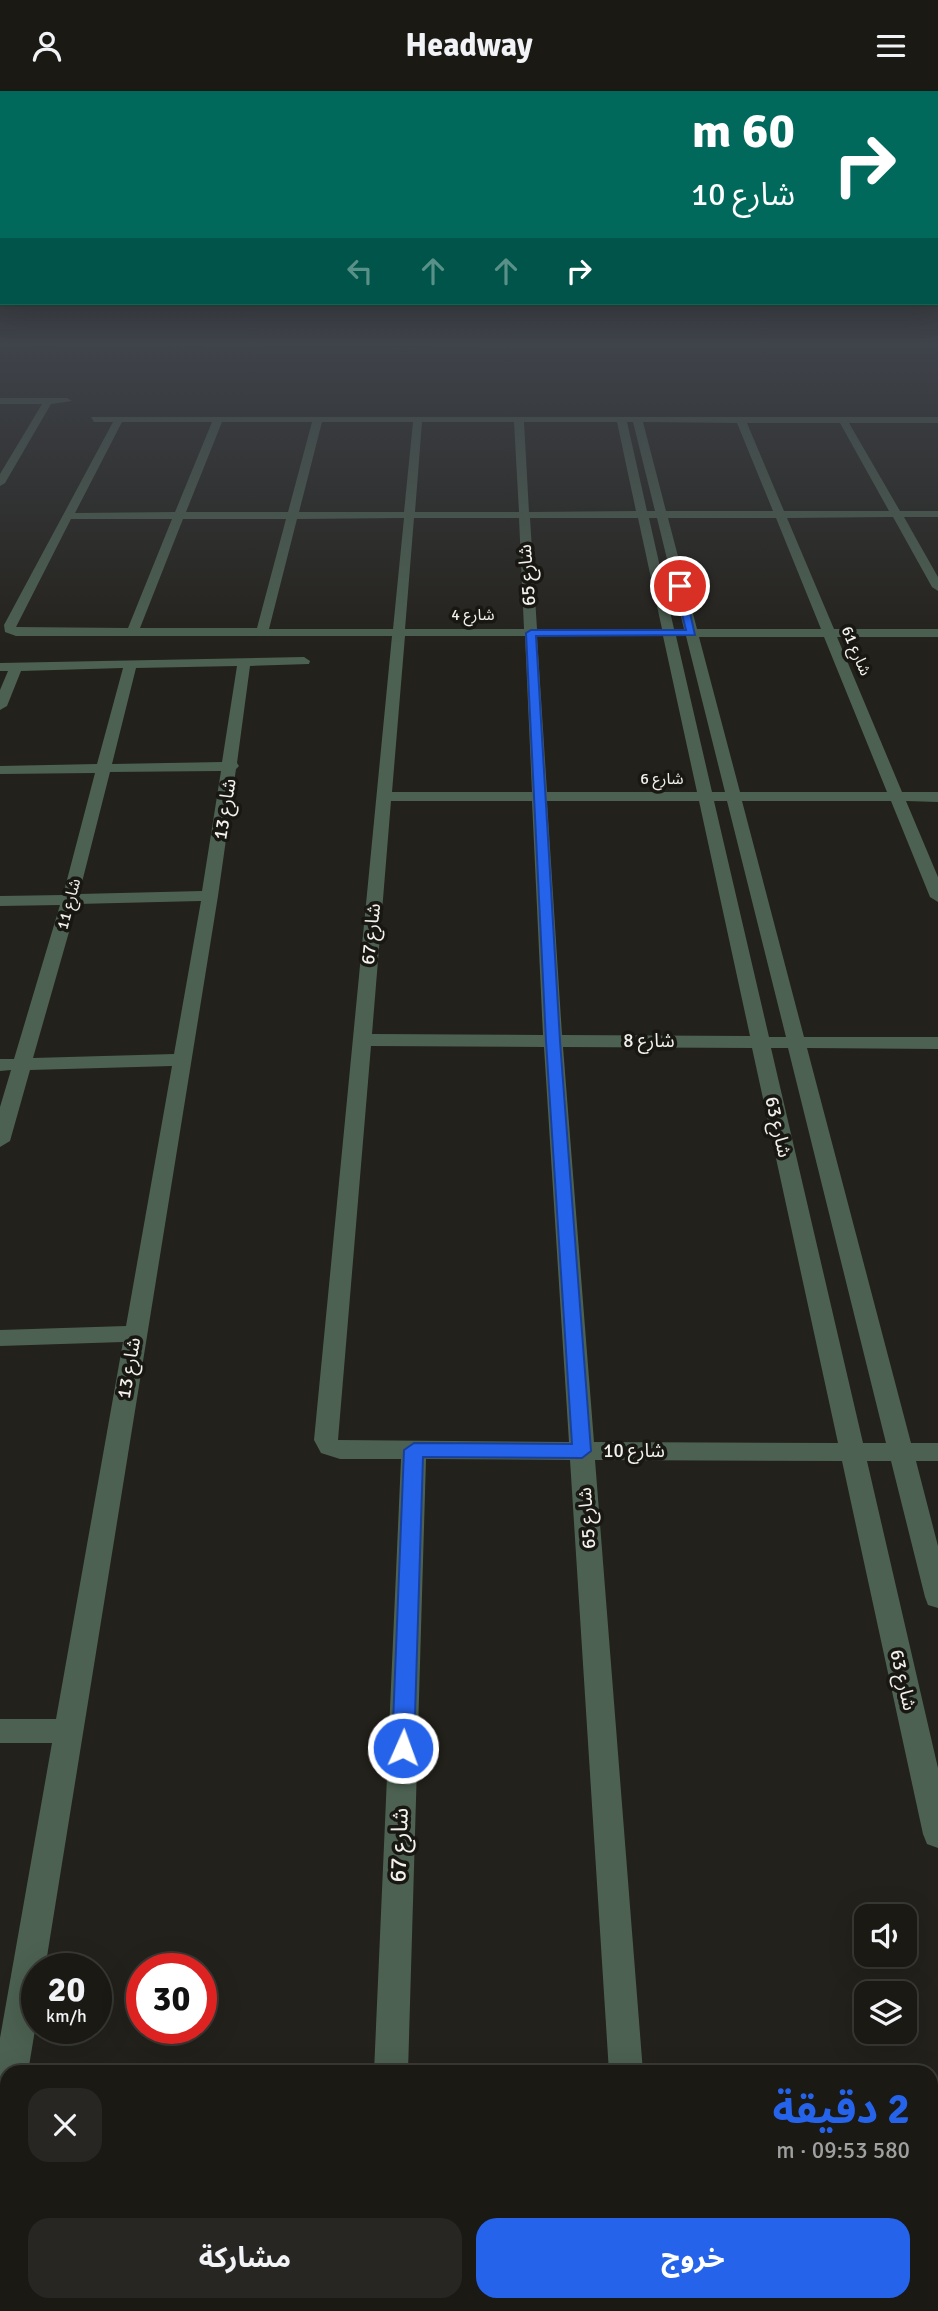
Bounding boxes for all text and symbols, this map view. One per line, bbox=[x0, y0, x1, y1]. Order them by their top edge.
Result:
text: Headway bbox=[405, 26, 533, 65]
icon: person bbox=[28, 27, 66, 65]
icon: menu bbox=[872, 27, 910, 65]
text: 60 m bbox=[692, 101, 795, 161]
icon: right bbox=[819, 119, 910, 210]
text: شارع 10 bbox=[691, 175, 795, 214]
icon: left bbox=[341, 252, 379, 290]
icon: ahead bbox=[414, 252, 452, 290]
icon: ahead bbox=[487, 252, 525, 290]
icon: right bbox=[560, 252, 598, 290]
street label: شارع 65 bbox=[513, 543, 542, 607]
pin bbox=[650, 556, 710, 616]
icon: arrive bbox=[661, 567, 699, 605]
street label: شارع 4 bbox=[451, 605, 495, 627]
street label: شارع 61 bbox=[835, 623, 875, 680]
street label: شارع 6 bbox=[640, 769, 684, 791]
street label: شارع 13 bbox=[208, 777, 243, 842]
street label: شارع 11 bbox=[53, 876, 87, 932]
street label: شارع 67 bbox=[356, 902, 387, 966]
street label: شارع 8 bbox=[623, 1029, 675, 1054]
street label: شارع 63 bbox=[758, 1094, 797, 1160]
street label: شارع 13 bbox=[112, 1336, 147, 1401]
street label: شارع 10 bbox=[603, 1439, 665, 1464]
street label: شارع 65 bbox=[573, 1486, 602, 1550]
street label: شارع 63 bbox=[883, 1647, 922, 1713]
position arrow bbox=[366, 1711, 440, 1785]
street label: شارع 67 bbox=[383, 1807, 417, 1883]
map controls bbox=[854, 1904, 917, 2044]
button: sound bbox=[854, 1904, 917, 1967]
speed limit sign: 30 bbox=[126, 1953, 217, 2044]
text: 20 bbox=[48, 1968, 85, 2011]
button: layers bbox=[854, 1981, 917, 2044]
text: km/h bbox=[46, 2005, 87, 2027]
text: 2 دقيقة bbox=[772, 2084, 910, 2135]
button: close bbox=[28, 2088, 102, 2162]
text: 580 m · 09:53 bbox=[776, 2136, 910, 2165]
button: مشاركة bbox=[28, 2218, 462, 2298]
button: خروج bbox=[476, 2218, 910, 2298]

